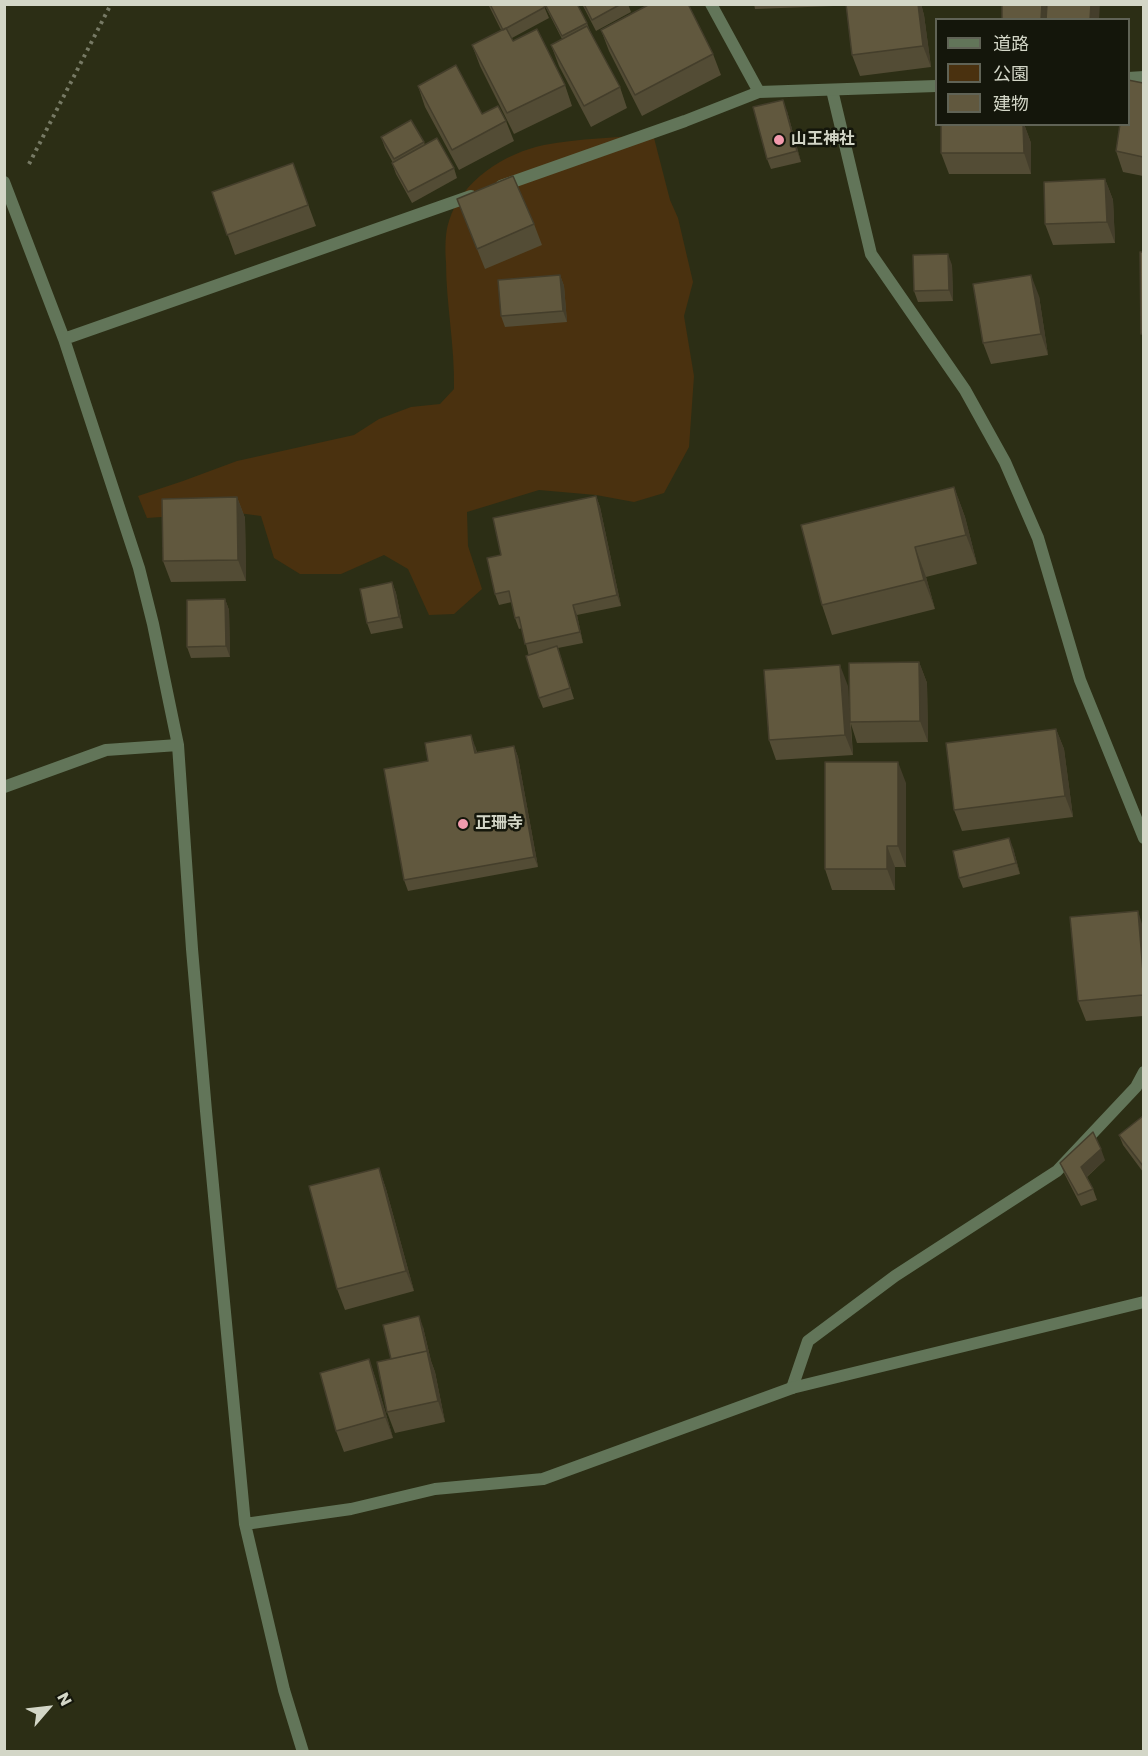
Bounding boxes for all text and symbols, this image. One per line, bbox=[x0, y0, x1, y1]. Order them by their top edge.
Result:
legend bbox=[935, 18, 1130, 126]
text: 道路 bbox=[993, 31, 1029, 56]
text: 公園 bbox=[993, 61, 1029, 86]
text: 建物 bbox=[993, 91, 1029, 116]
place label: 山王神社 bbox=[791, 130, 855, 150]
marker: 山王神社 bbox=[772, 133, 786, 147]
place label: 正珊寺 bbox=[475, 814, 523, 834]
marker: 正珊寺 bbox=[456, 817, 470, 831]
north arrow bbox=[18, 1678, 78, 1738]
text: N bbox=[51, 1689, 77, 1710]

